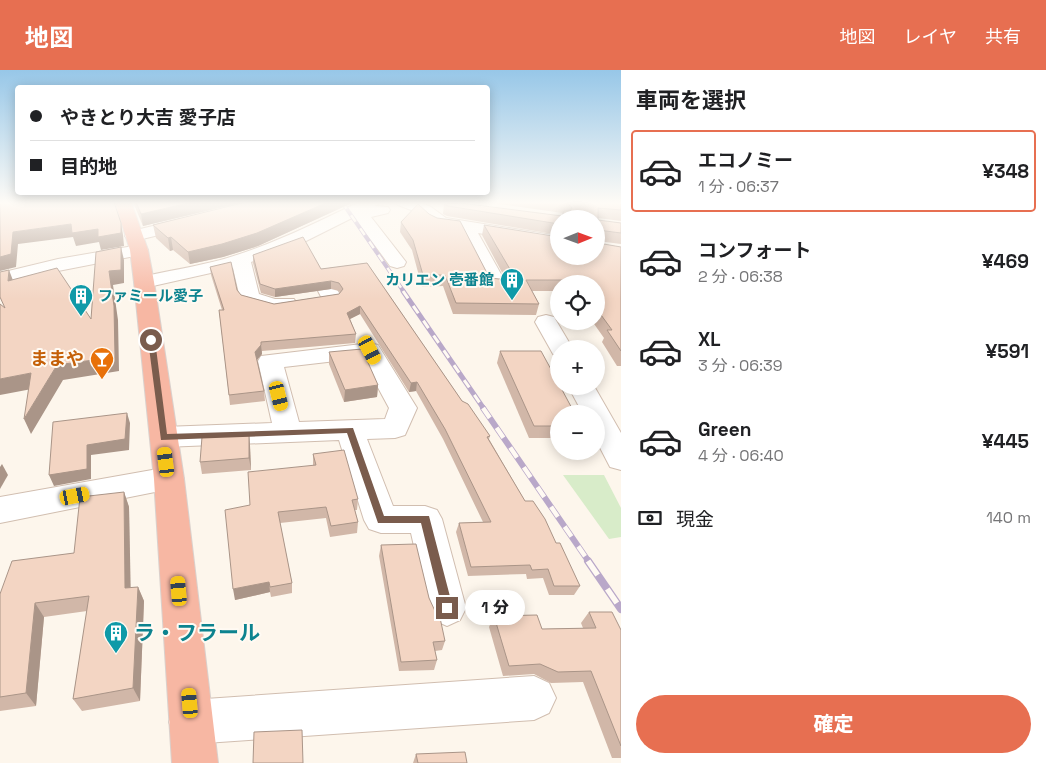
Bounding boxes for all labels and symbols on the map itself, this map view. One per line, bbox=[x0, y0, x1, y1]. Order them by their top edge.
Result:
north arrow bbox=[550, 210, 605, 265]
building icon: カリエン 壱番館 bbox=[499, 267, 525, 301]
place label: カリエン 壱番館 bbox=[385, 270, 494, 289]
building icon: ファミール愛子 bbox=[68, 283, 94, 317]
place label: ファミール愛子 bbox=[98, 286, 203, 305]
route start bbox=[140, 329, 162, 351]
car bbox=[356, 333, 383, 367]
bar icon: ままや bbox=[89, 346, 115, 380]
place label: ままや bbox=[30, 347, 84, 370]
car bbox=[268, 380, 289, 412]
car bbox=[156, 446, 175, 478]
car bbox=[58, 486, 91, 506]
car bbox=[170, 575, 187, 607]
callout: 1 分 bbox=[464, 590, 524, 626]
route end bbox=[436, 597, 458, 619]
place label: ラ・フラール bbox=[134, 619, 260, 646]
building icon: ラ・フラール bbox=[103, 620, 129, 654]
car bbox=[181, 687, 198, 719]

